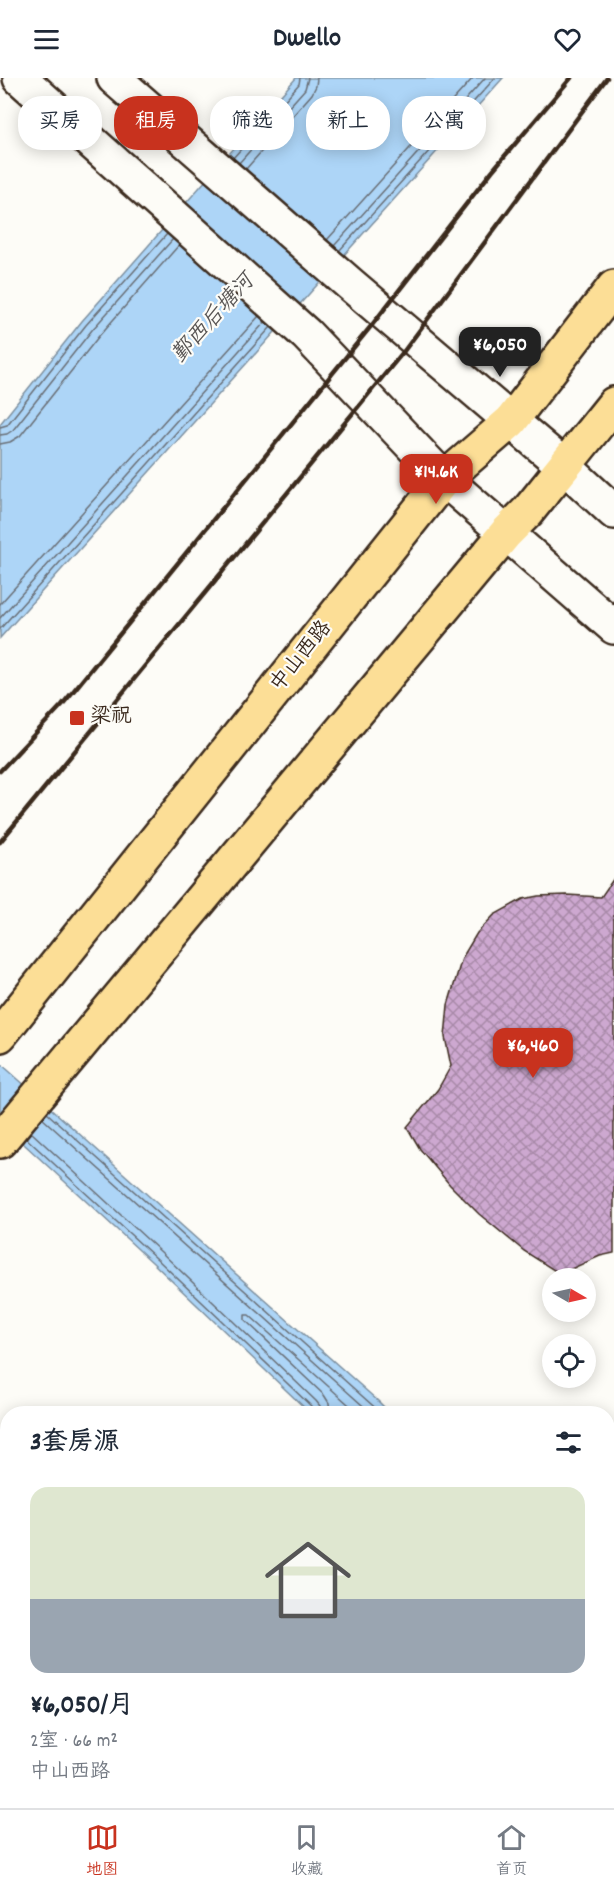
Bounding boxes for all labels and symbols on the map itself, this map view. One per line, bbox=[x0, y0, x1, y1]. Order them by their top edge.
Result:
water label: 鄞西后塘河 bbox=[166, 266, 264, 370]
pin: ¥6,050 bbox=[451, 327, 549, 378]
pin: ¥14.6K bbox=[387, 454, 485, 505]
street label: 中山西路 bbox=[264, 615, 340, 699]
place label: 梁祝 bbox=[90, 703, 132, 733]
marker: 梁祝 bbox=[68, 709, 86, 727]
pin: ¥6,460 bbox=[484, 1028, 582, 1079]
north arrow bbox=[542, 1268, 596, 1322]

